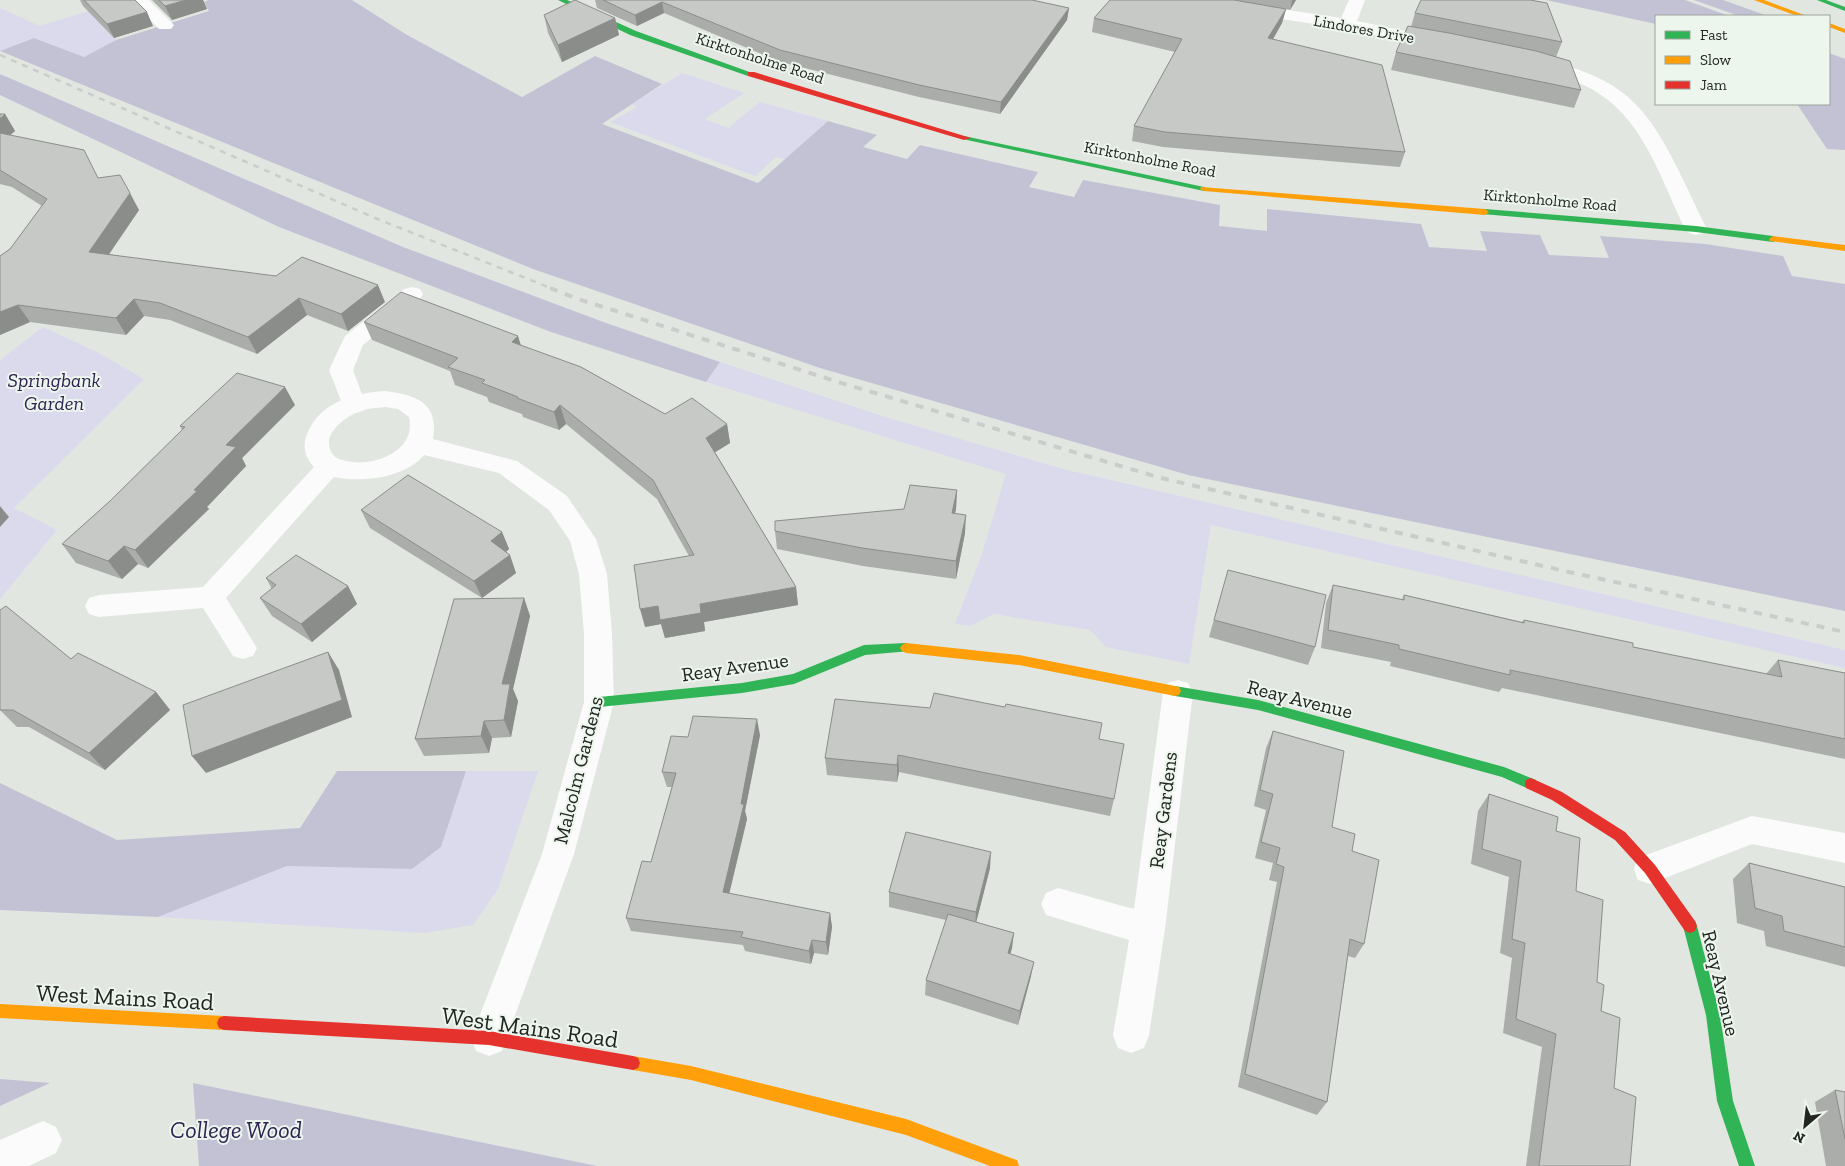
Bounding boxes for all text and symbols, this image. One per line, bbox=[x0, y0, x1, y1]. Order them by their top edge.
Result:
street label: Lindores Drive bbox=[1312, 11, 1416, 47]
legend bbox=[1655, 15, 1830, 105]
text: Fast bbox=[1700, 26, 1728, 44]
street label: Kirktonholme Road bbox=[693, 28, 827, 88]
text: Slow bbox=[1700, 51, 1732, 69]
text: Jam bbox=[1700, 76, 1727, 94]
street label: Kirktonholme Road bbox=[1083, 137, 1218, 181]
street label: Kirktonholme Road bbox=[1483, 185, 1618, 215]
park label: Springbank Garden bbox=[7, 368, 101, 415]
street label: Reay Avenue bbox=[680, 648, 790, 686]
street label: Reay Avenue bbox=[1245, 674, 1355, 724]
street label: Malcolm Gardens bbox=[548, 694, 608, 846]
street label: Reay Gardens bbox=[1144, 750, 1182, 870]
street label: Reay Avenue bbox=[1697, 928, 1745, 1038]
street label: West Mains Road bbox=[35, 978, 215, 1016]
street label: West Mains Road bbox=[440, 1000, 620, 1054]
north arrow bbox=[1780, 1101, 1830, 1151]
park label: College Wood bbox=[170, 1115, 302, 1144]
text: N bbox=[1790, 1127, 1808, 1147]

